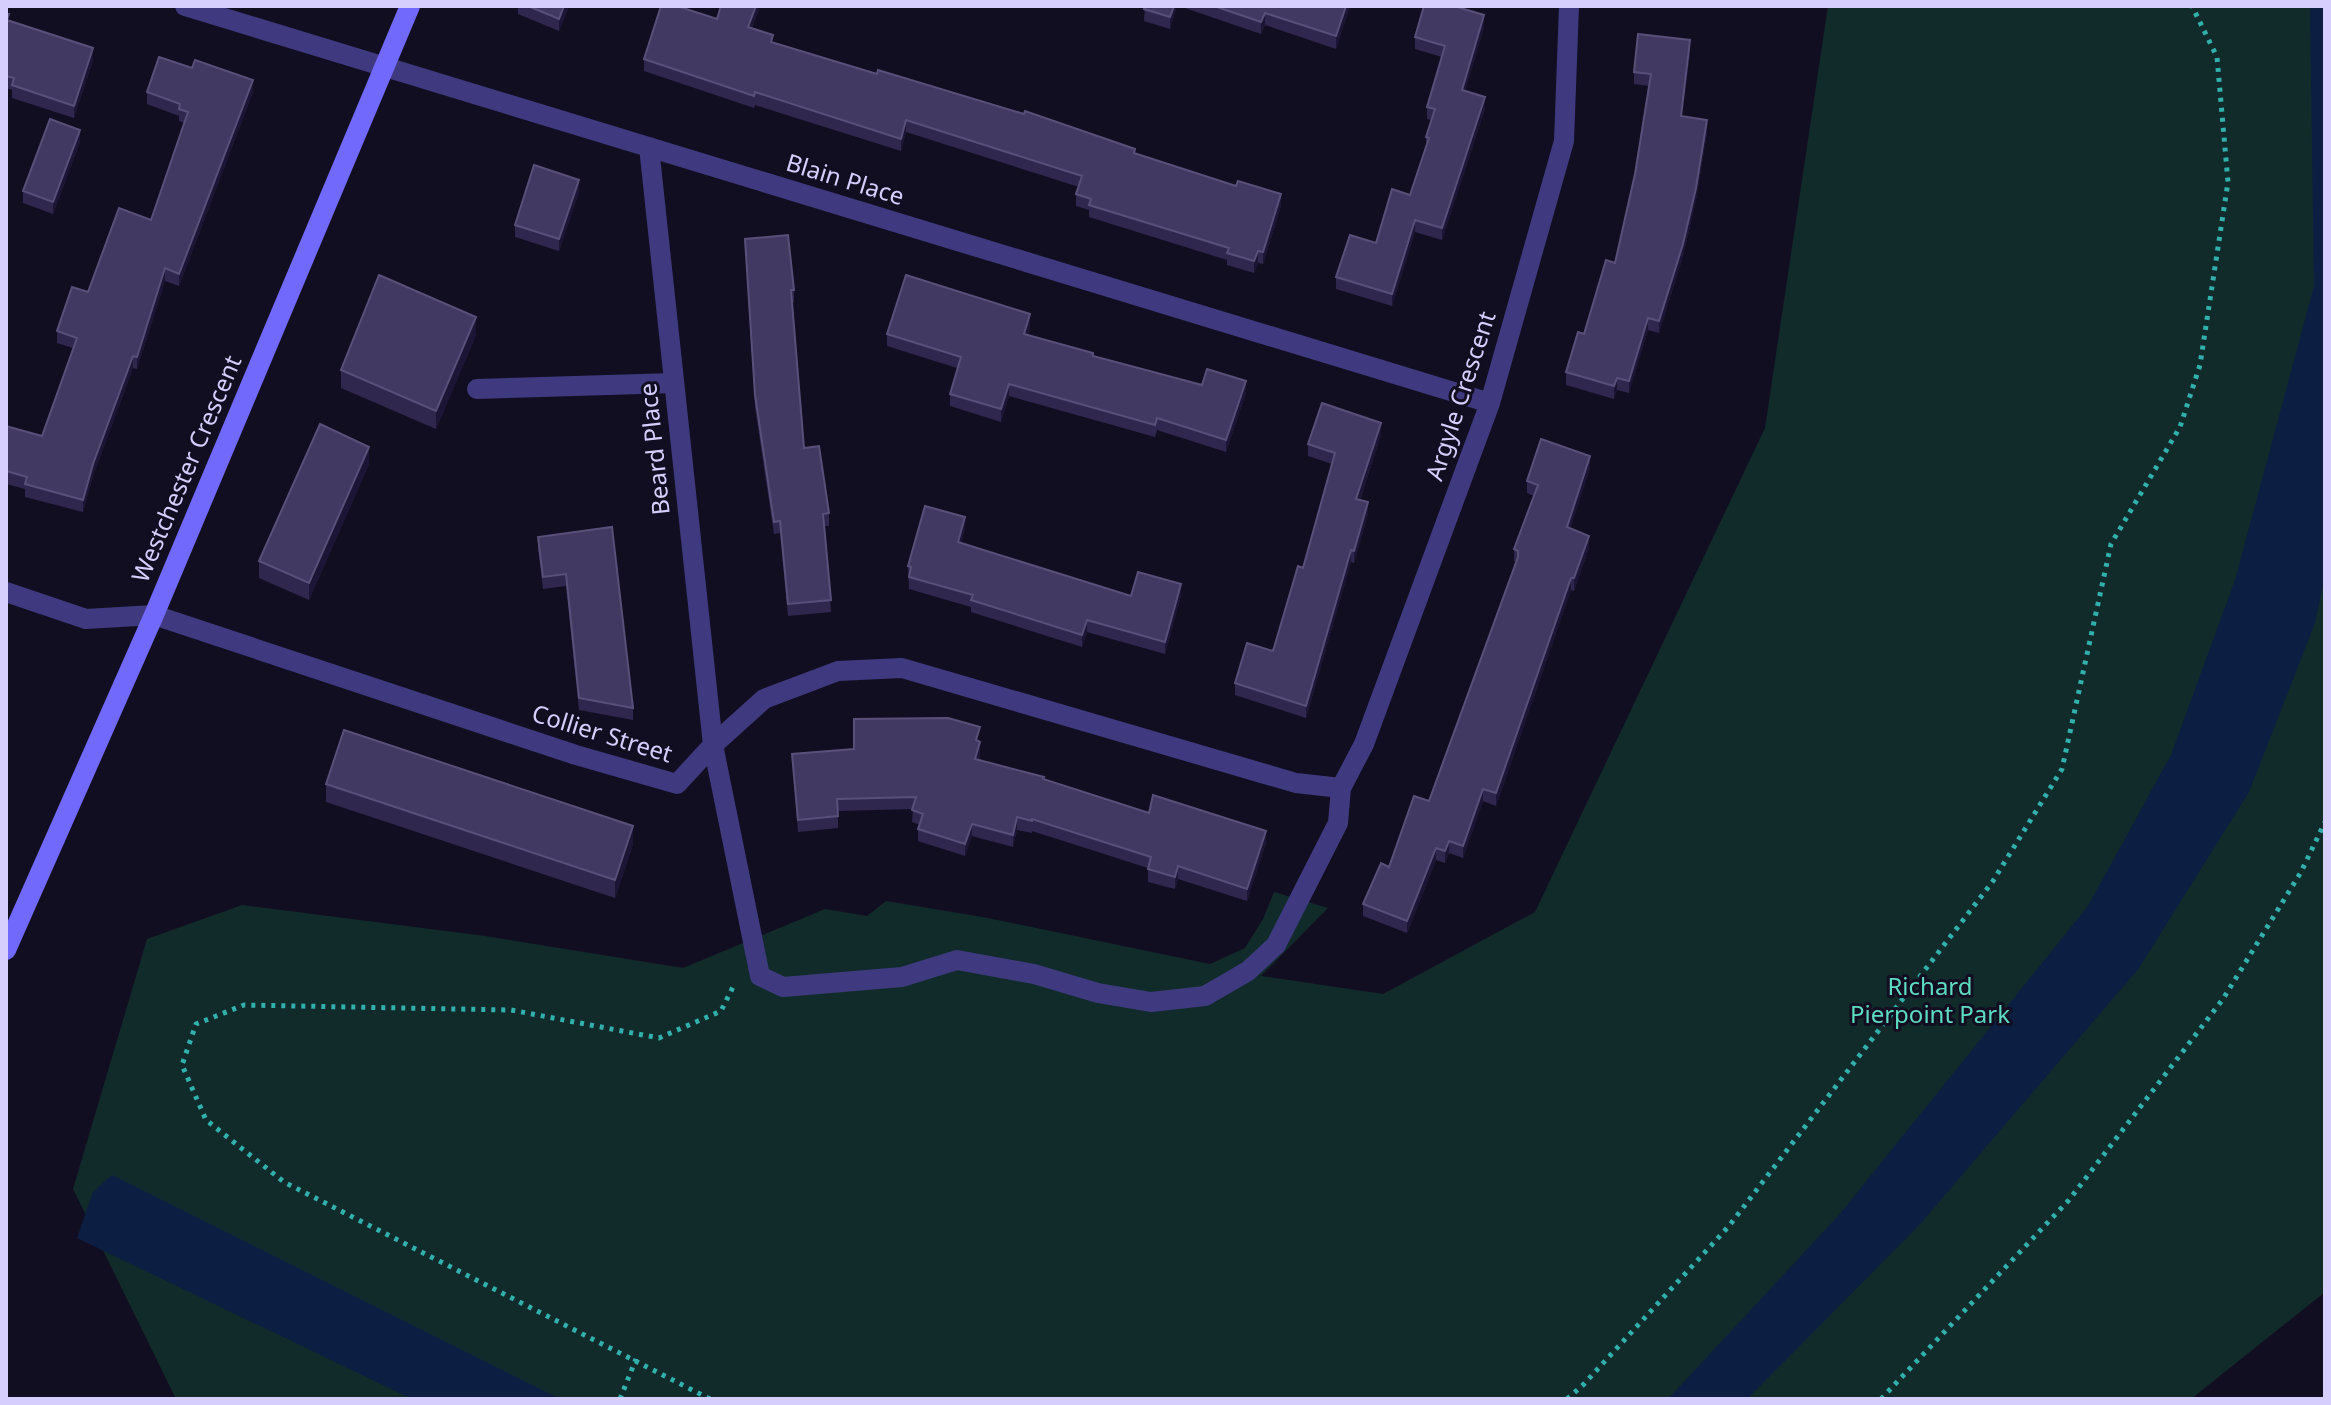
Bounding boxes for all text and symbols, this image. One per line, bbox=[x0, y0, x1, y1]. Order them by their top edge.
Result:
street label: Blain Place bbox=[782, 145, 908, 212]
street label: Argyle Crescent bbox=[1417, 306, 1503, 484]
street label: Westchester Crescent bbox=[123, 350, 248, 587]
street label: Beard Place bbox=[630, 382, 677, 517]
street label: Collier Street bbox=[528, 696, 677, 770]
park label: Richard Pierpoint Park bbox=[1850, 969, 2010, 1030]

